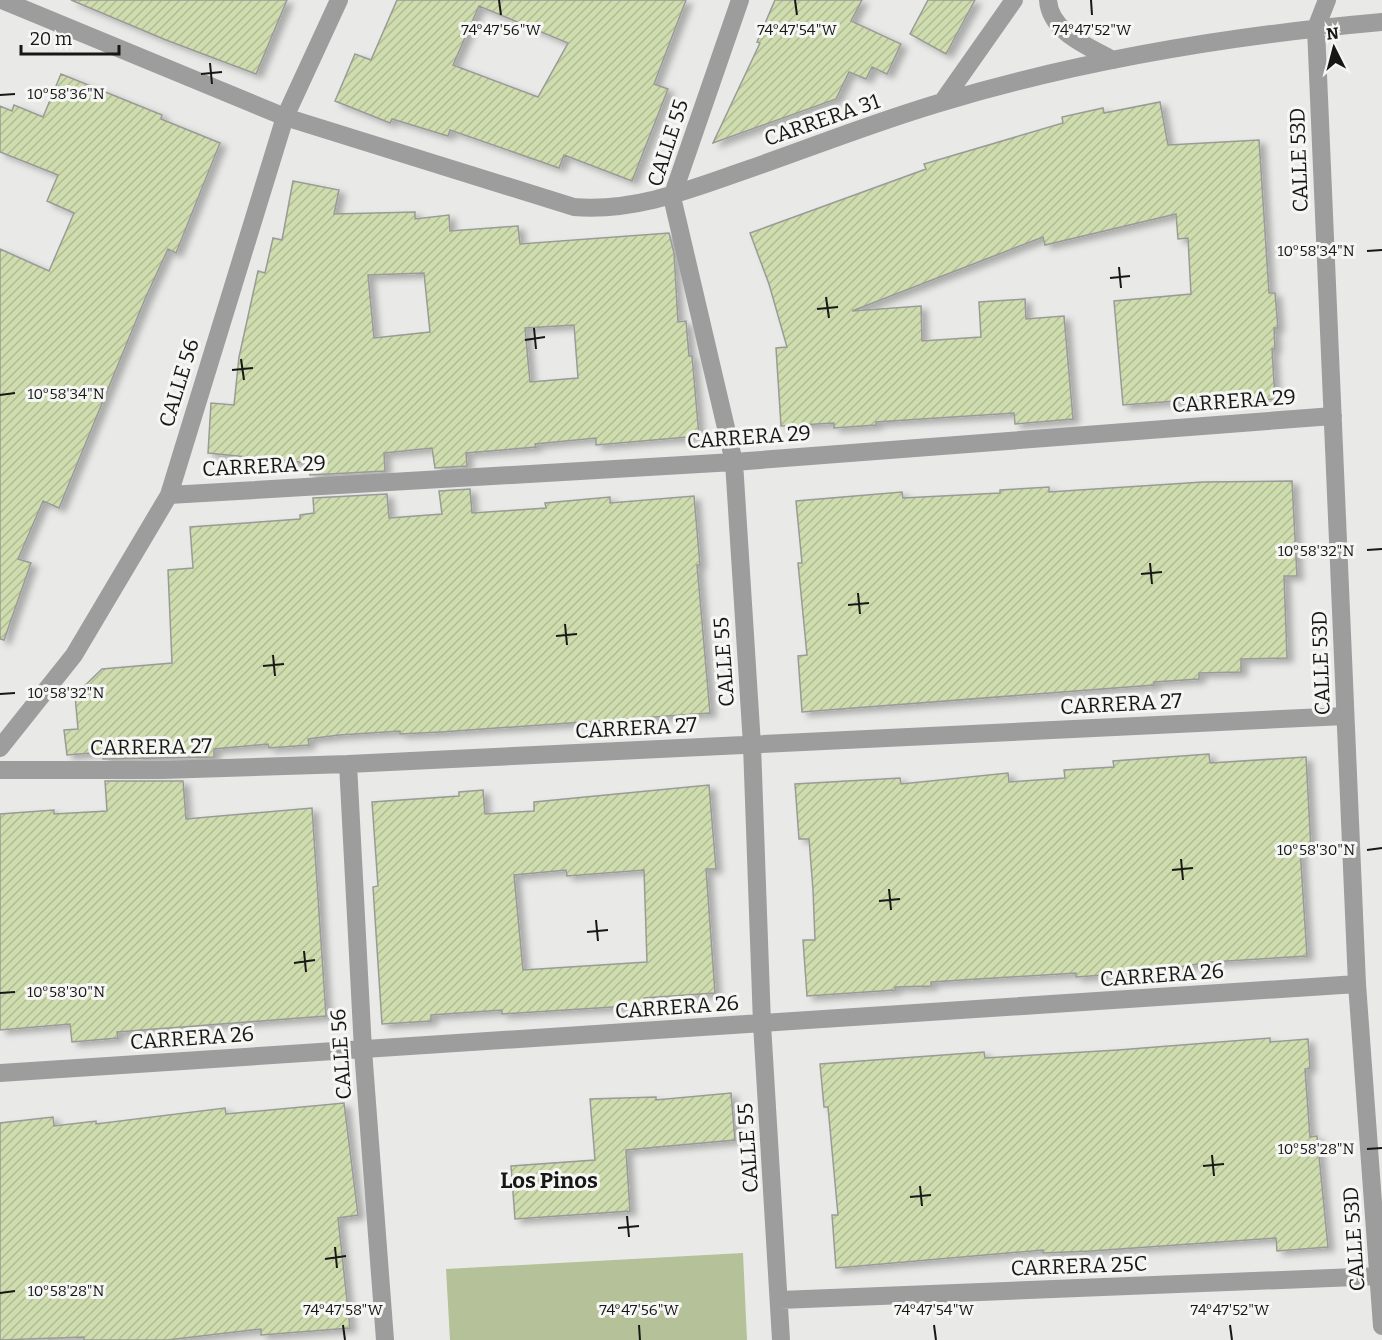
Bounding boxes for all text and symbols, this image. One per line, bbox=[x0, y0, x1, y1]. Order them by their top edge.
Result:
scale bar bbox=[21, 18, 118, 56]
north arrow bbox=[1304, 18, 1364, 78]
text: 74°47'56"W bbox=[461, 21, 541, 39]
text: 74°47'54"W bbox=[757, 21, 837, 39]
text: 74°47'52"W bbox=[1053, 21, 1132, 39]
text: N bbox=[1325, 23, 1340, 44]
text: 20 m bbox=[30, 28, 72, 50]
text: 10°58'36"N bbox=[27, 85, 105, 103]
street label: CARRERA 31 bbox=[761, 88, 884, 152]
street label: CALLE 55 bbox=[642, 96, 694, 190]
street label: CALLE 53D bbox=[1284, 107, 1314, 213]
text: 10°58'34"N bbox=[1277, 242, 1355, 260]
street label: CALLE 56 bbox=[153, 336, 205, 430]
street label: CARRERA 29 bbox=[1171, 384, 1297, 418]
text: 10°58'34"N bbox=[27, 385, 105, 403]
street label: CARRERA 29 bbox=[686, 420, 812, 454]
street label: CARRERA 29 bbox=[201, 450, 327, 482]
text: 10°58'32"N bbox=[1278, 542, 1354, 560]
street label: CALLE 53D bbox=[1306, 610, 1336, 716]
street label: CALLE 55 bbox=[708, 616, 740, 708]
text: 10°58'32"N bbox=[28, 684, 104, 702]
street label: CARRERA 27 bbox=[1059, 688, 1183, 720]
street label: CARRERA 27 bbox=[574, 712, 698, 744]
street label: CARRERA 27 bbox=[90, 733, 213, 761]
text: 10°58'30"N bbox=[1277, 841, 1355, 859]
street label: CARRERA 26 bbox=[1099, 958, 1225, 992]
text: 10°58'30"N bbox=[27, 983, 105, 1001]
street label: CARRERA 26 bbox=[614, 990, 740, 1024]
street label: CALLE 56 bbox=[325, 1008, 357, 1100]
street label: CARRERA 26 bbox=[129, 1021, 255, 1055]
street label: CALLE 55 bbox=[732, 1102, 764, 1194]
text: 10°58'28"N bbox=[1278, 1140, 1354, 1158]
district label: Los Pinos bbox=[500, 1167, 598, 1194]
street label: CALLE 53D bbox=[1337, 1186, 1371, 1292]
street label: CARRERA 25C bbox=[1010, 1251, 1148, 1281]
text: 10°58'28"N bbox=[28, 1282, 104, 1300]
text: 74°47'58"W bbox=[303, 1301, 383, 1319]
text: 74°47'56"W bbox=[599, 1301, 679, 1319]
text: 74°47'54"W bbox=[894, 1301, 974, 1319]
text: 74°47'52"W bbox=[1191, 1301, 1270, 1319]

